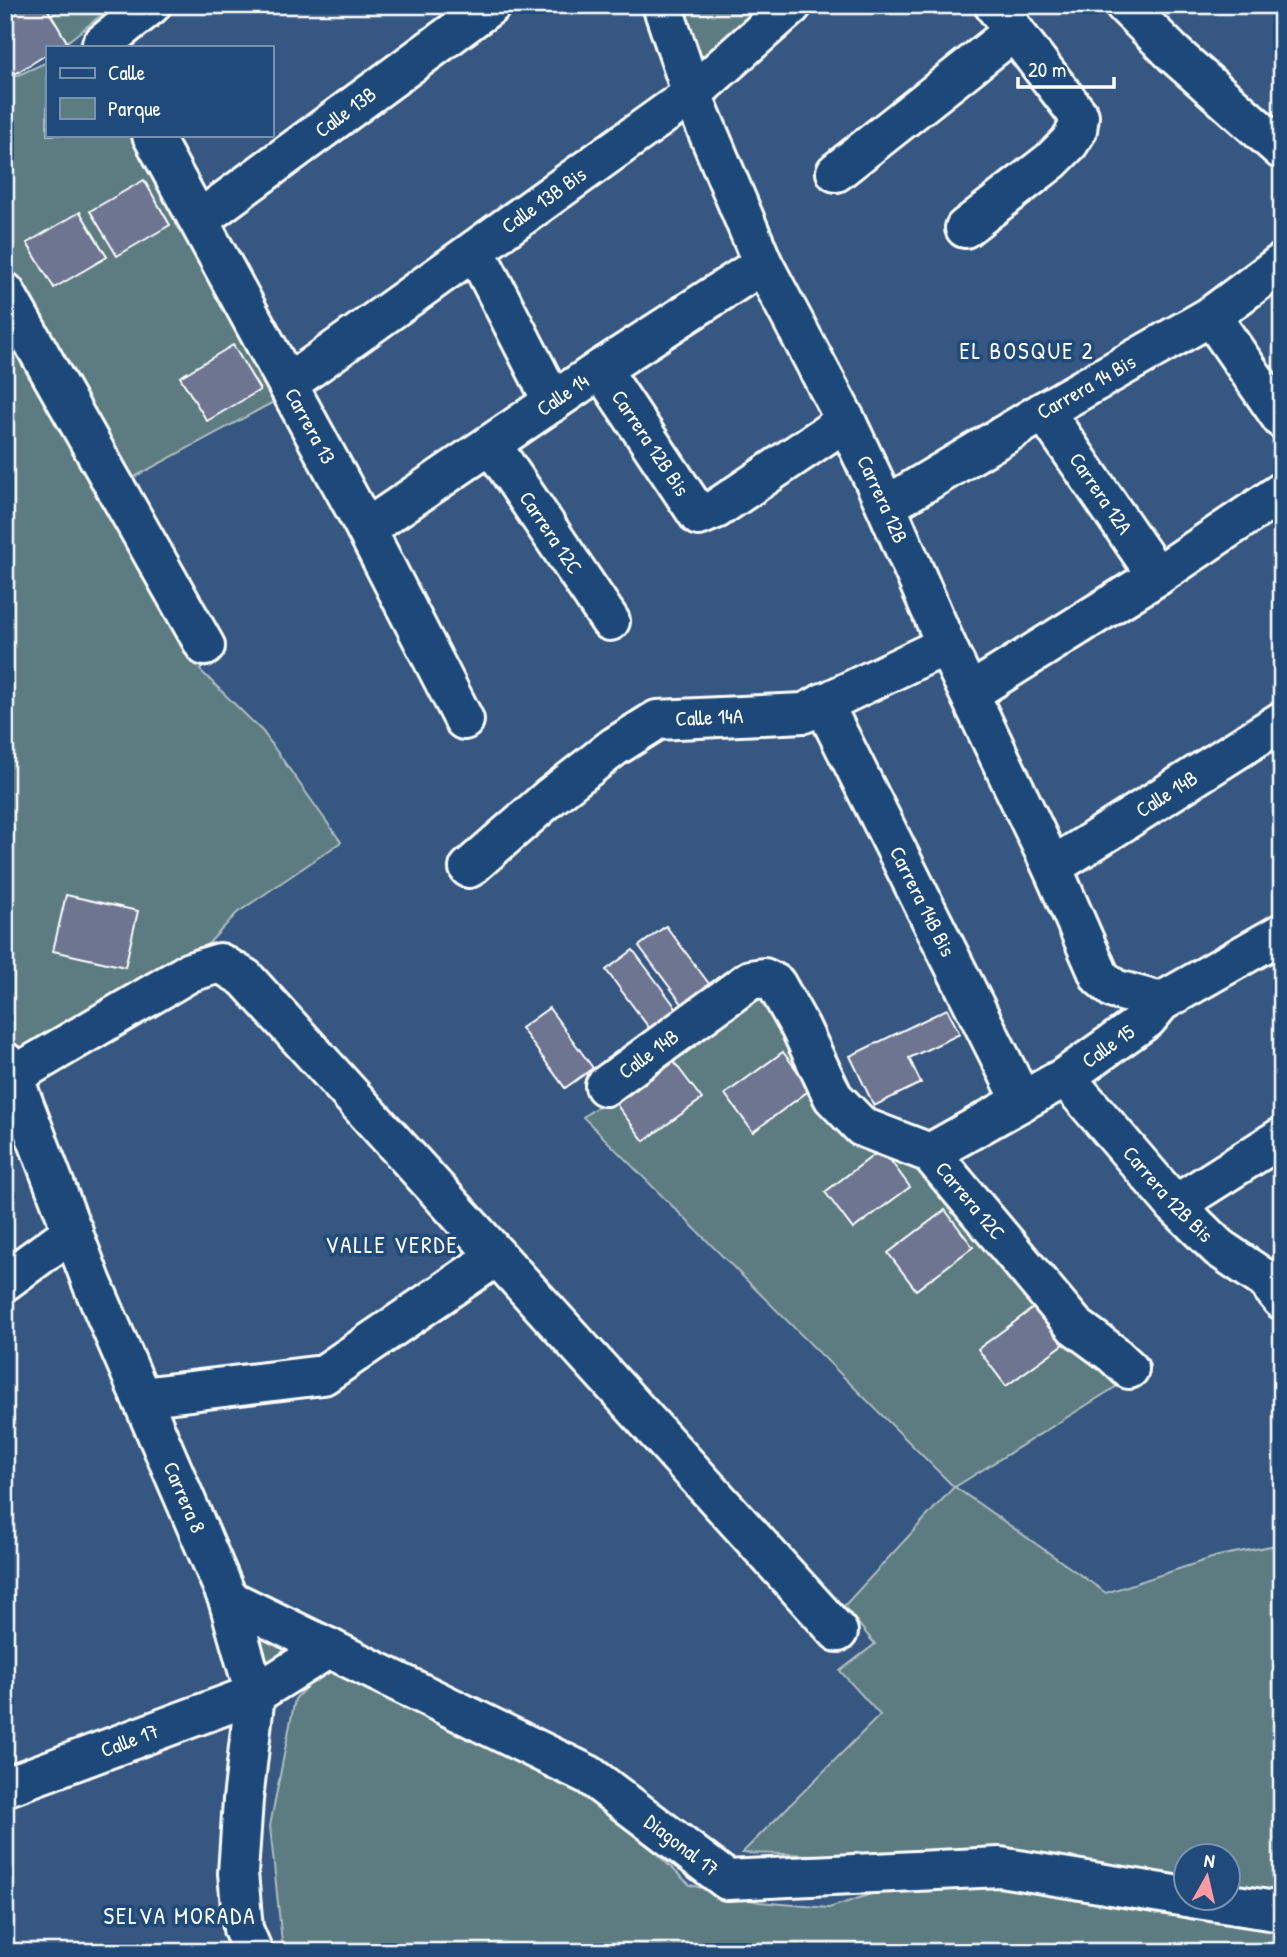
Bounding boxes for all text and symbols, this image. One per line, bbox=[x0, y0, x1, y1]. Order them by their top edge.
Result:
legend bbox=[46, 46, 273, 136]
scale bar bbox=[1018, 46, 1114, 90]
text: 20 m bbox=[1028, 55, 1066, 84]
text: Calle bbox=[108, 58, 145, 87]
street label: Calle 13B bbox=[309, 79, 382, 144]
text: Parque bbox=[108, 94, 161, 123]
street label: Calle 13B Bis bbox=[495, 160, 592, 240]
district label: EL BOSQUE 2 bbox=[960, 335, 1094, 366]
street label: Carrera 14 Bis bbox=[1031, 347, 1141, 426]
street label: Calle 14 bbox=[531, 366, 594, 423]
street label: Carrera 13 bbox=[278, 382, 343, 469]
street label: Carrera 12B Bis bbox=[605, 384, 697, 502]
street label: Carrera 12A bbox=[1063, 447, 1139, 540]
street label: Carrera 12B bbox=[850, 450, 915, 547]
street label: Carrera 12C bbox=[513, 485, 589, 580]
street label: Calle 14A bbox=[675, 701, 744, 733]
street label: Calle 14B bbox=[1130, 763, 1203, 824]
street label: Carrera 14B Bis bbox=[883, 841, 963, 961]
street label: Calle 15 bbox=[1076, 1017, 1140, 1075]
street label: Calle 14B bbox=[612, 1022, 684, 1086]
street label: Carrera 12B Bis bbox=[1116, 1139, 1220, 1249]
street label: Carrera 12C bbox=[929, 1155, 1012, 1246]
district label: VALLE VERDE bbox=[325, 1229, 459, 1260]
street label: Carrera 8 bbox=[157, 1457, 213, 1537]
street label: Calle 17 bbox=[96, 1716, 163, 1764]
street label: Diagonal 17 bbox=[639, 1807, 725, 1883]
north arrow bbox=[1172, 1842, 1242, 1912]
text: N bbox=[1203, 1847, 1216, 1874]
district label: SELVA MORADA bbox=[103, 1900, 257, 1931]

